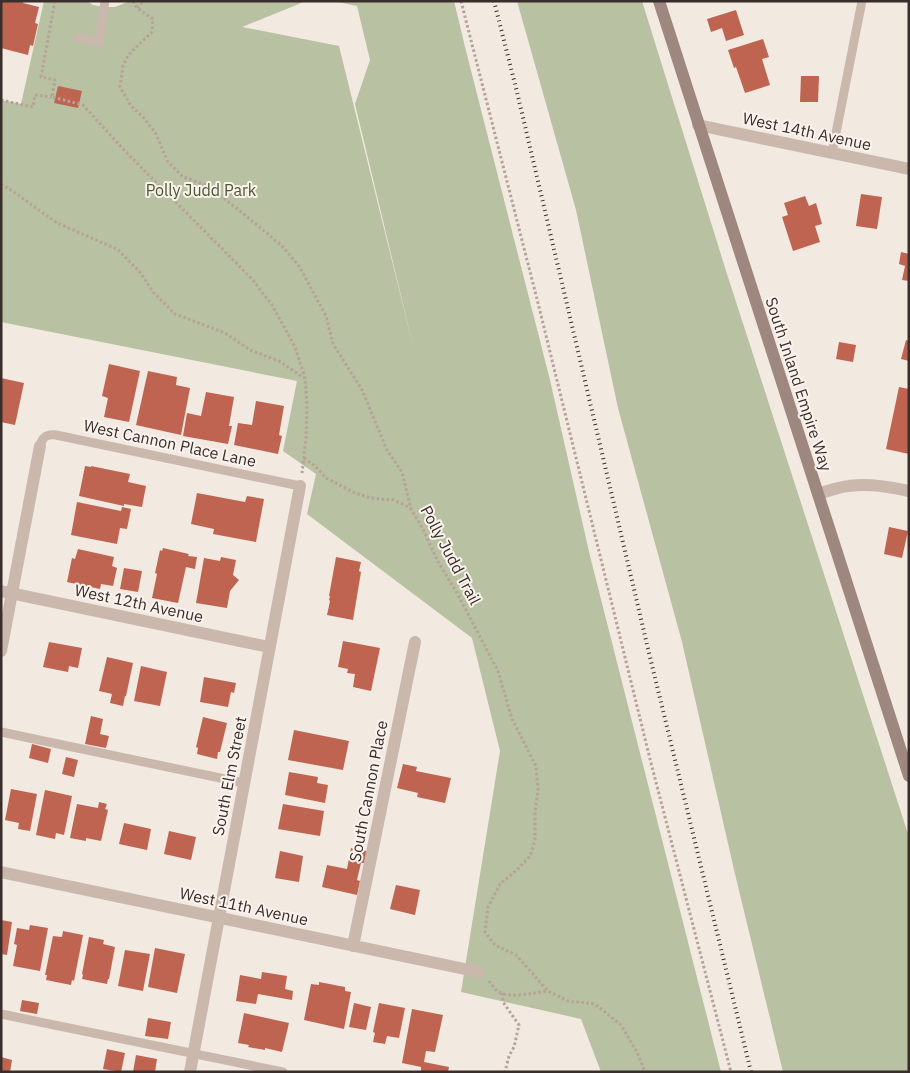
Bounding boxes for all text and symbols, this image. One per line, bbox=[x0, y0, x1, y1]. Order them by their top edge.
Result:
street label: West 14th Avenue bbox=[741, 108, 873, 154]
park label: Polly Judd Park bbox=[146, 180, 257, 200]
street label: South Inland Empire Way bbox=[761, 294, 837, 474]
street label: West Cannon Place Lane bbox=[82, 415, 258, 471]
street label: Polly Judd Trail bbox=[417, 502, 485, 608]
street label: West 12th Avenue bbox=[73, 580, 205, 626]
street label: South Elm Street bbox=[208, 715, 250, 837]
street label: South Cannon Place bbox=[344, 718, 392, 863]
street label: West 11th Avenue bbox=[178, 883, 310, 929]

